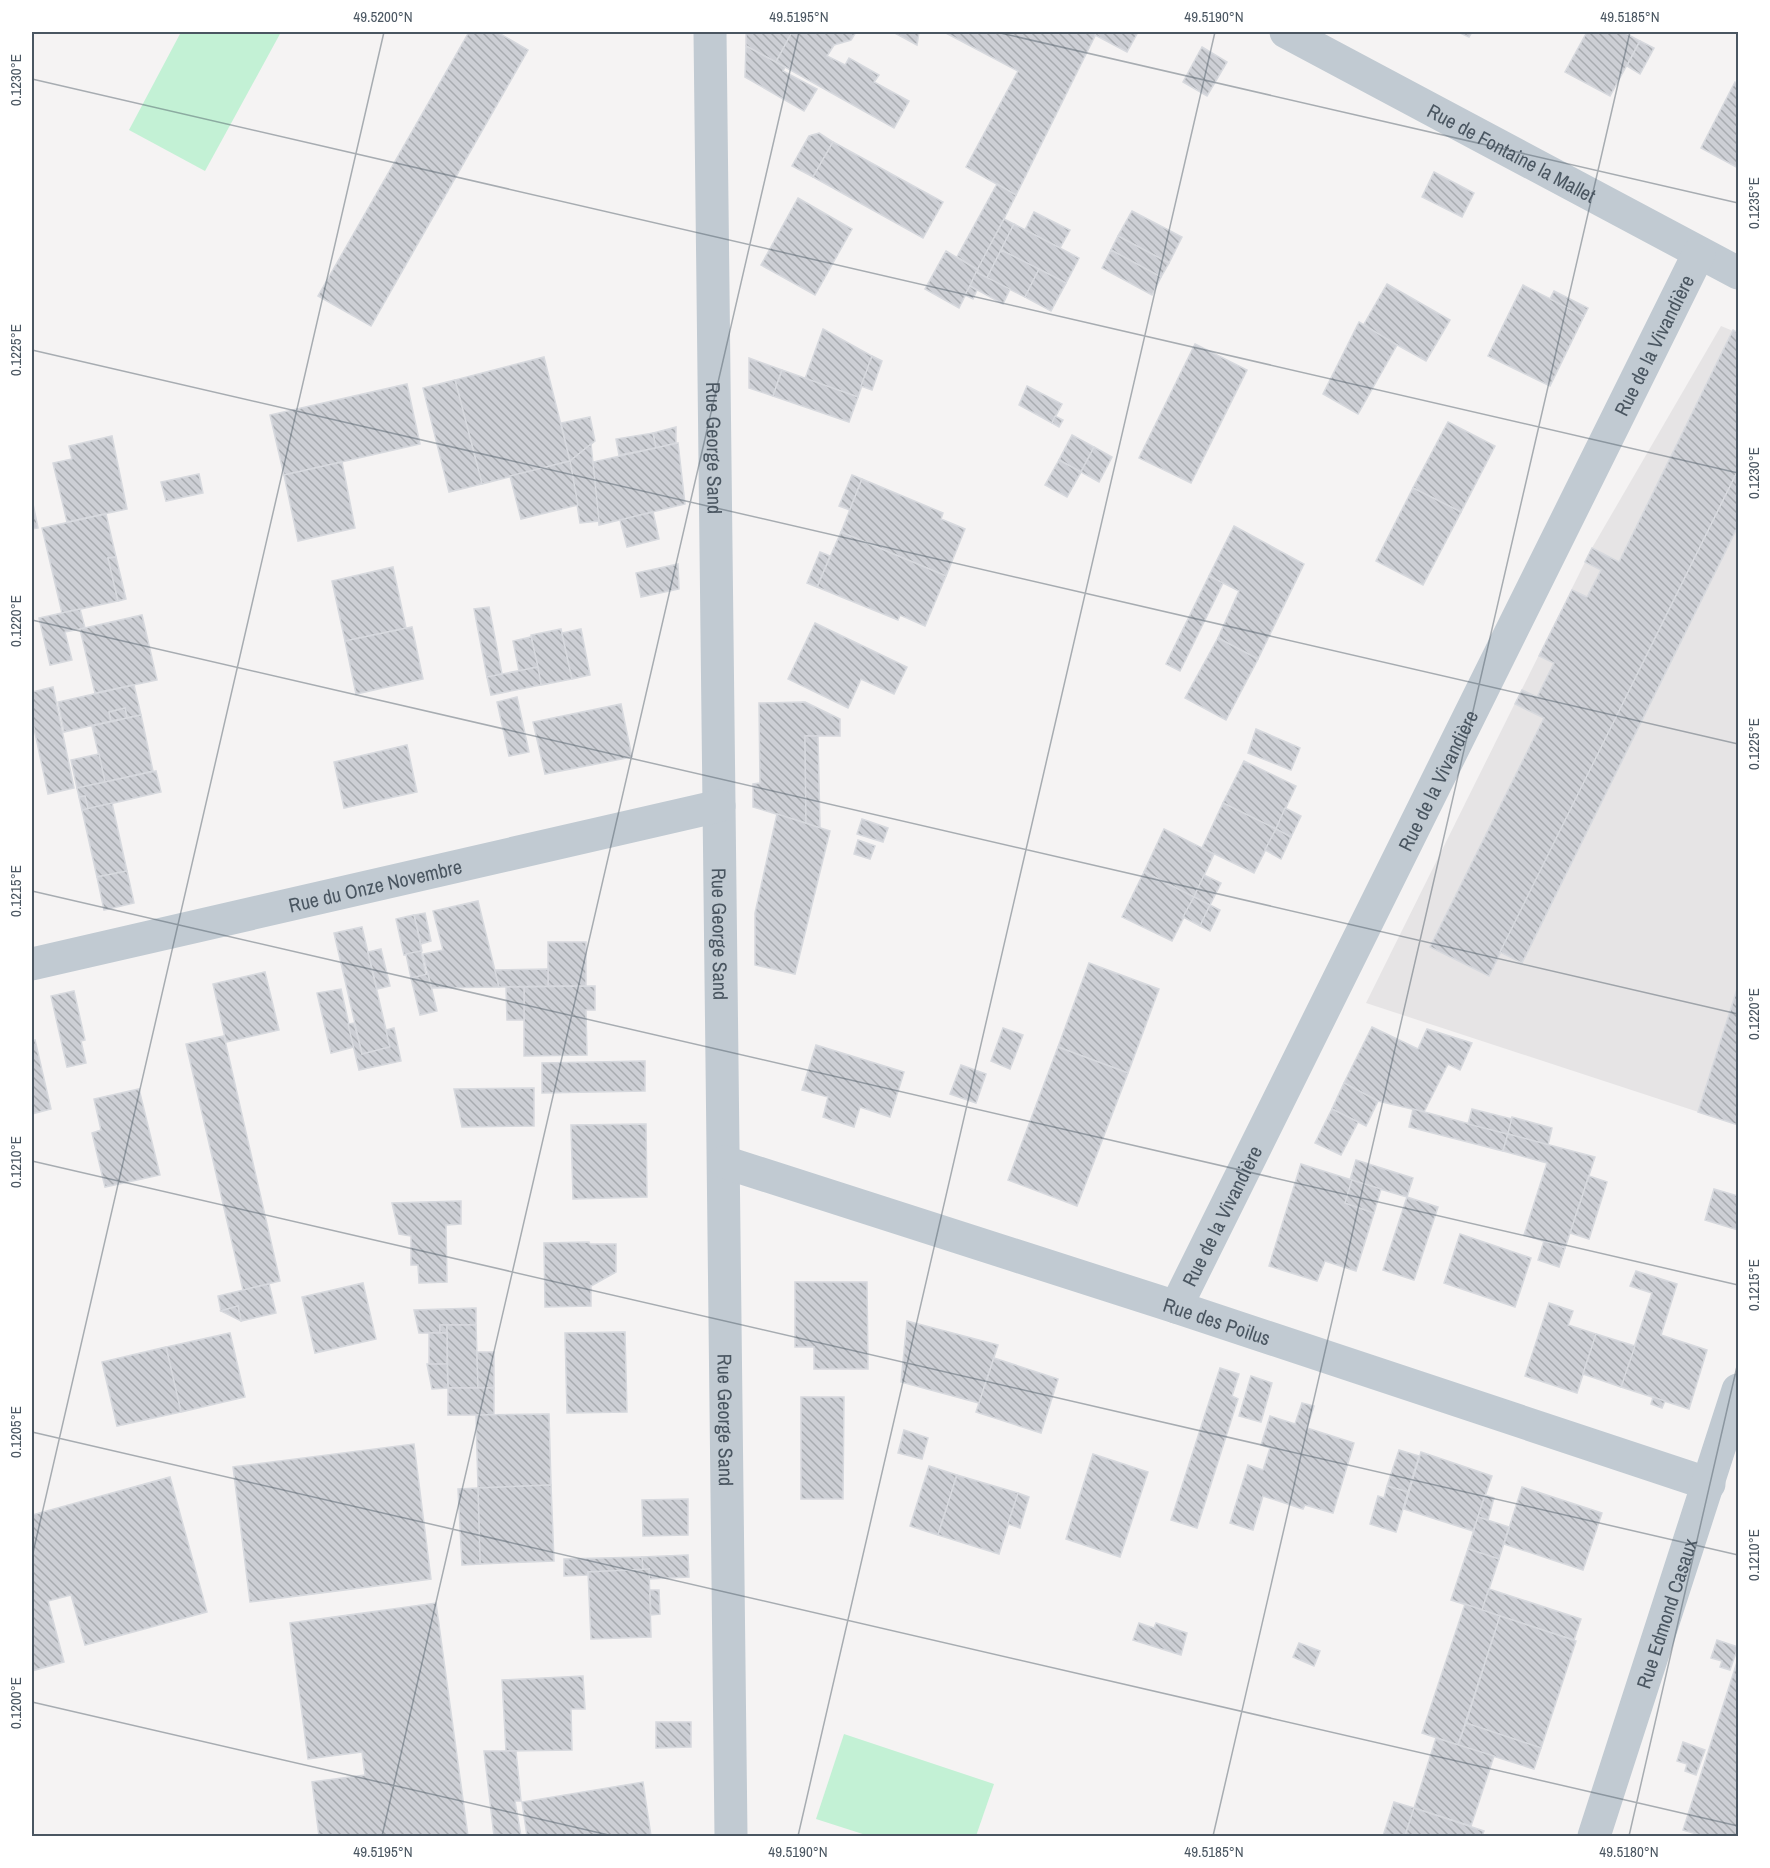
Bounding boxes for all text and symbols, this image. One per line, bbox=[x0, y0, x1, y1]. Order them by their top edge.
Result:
text: 49.5200°N bbox=[353, 6, 413, 27]
text: 49.5195°N bbox=[769, 6, 829, 27]
text: 49.5190°N bbox=[1184, 6, 1244, 27]
text: 49.5185°N bbox=[1600, 6, 1660, 27]
text: 0.1230°E bbox=[5, 54, 26, 106]
street label: Rue de Fontaine la Mallet bbox=[1423, 97, 1601, 209]
text: 0.1235°E bbox=[1743, 177, 1764, 229]
street label: Rue de la Vivandière bbox=[1607, 270, 1700, 420]
text: 0.1225°E bbox=[5, 324, 26, 376]
street label: Rue George Sand bbox=[701, 382, 729, 514]
text: 0.1230°E bbox=[1743, 447, 1764, 499]
text: 0.1220°E bbox=[5, 595, 26, 647]
street label: Rue de la Vivandière bbox=[1391, 705, 1484, 855]
text: 0.1225°E bbox=[1743, 718, 1764, 770]
street label: Rue du Onze Novembre bbox=[286, 852, 464, 918]
text: 0.1215°E bbox=[5, 865, 26, 917]
street label: Rue George Sand bbox=[706, 868, 735, 1000]
text: 0.1220°E bbox=[1743, 988, 1764, 1040]
text: 0.1210°E bbox=[5, 1136, 26, 1188]
street label: Rue de la Vivandière bbox=[1175, 1141, 1268, 1291]
text: 0.1215°E bbox=[1743, 1259, 1764, 1311]
street label: Rue des Poilus bbox=[1160, 1290, 1274, 1351]
street label: Rue George Sand bbox=[712, 1354, 740, 1486]
text: 0.1205°E bbox=[5, 1406, 26, 1458]
text: 0.1210°E bbox=[1743, 1529, 1764, 1581]
street label: Rue Edmond Casaux bbox=[1629, 1534, 1703, 1692]
text: 0.1200°E bbox=[5, 1677, 26, 1729]
text: 49.5195°N bbox=[353, 1841, 413, 1862]
text: 49.5190°N bbox=[768, 1841, 828, 1862]
text: 49.5185°N bbox=[1184, 1841, 1244, 1862]
text: 49.5180°N bbox=[1599, 1841, 1659, 1862]

